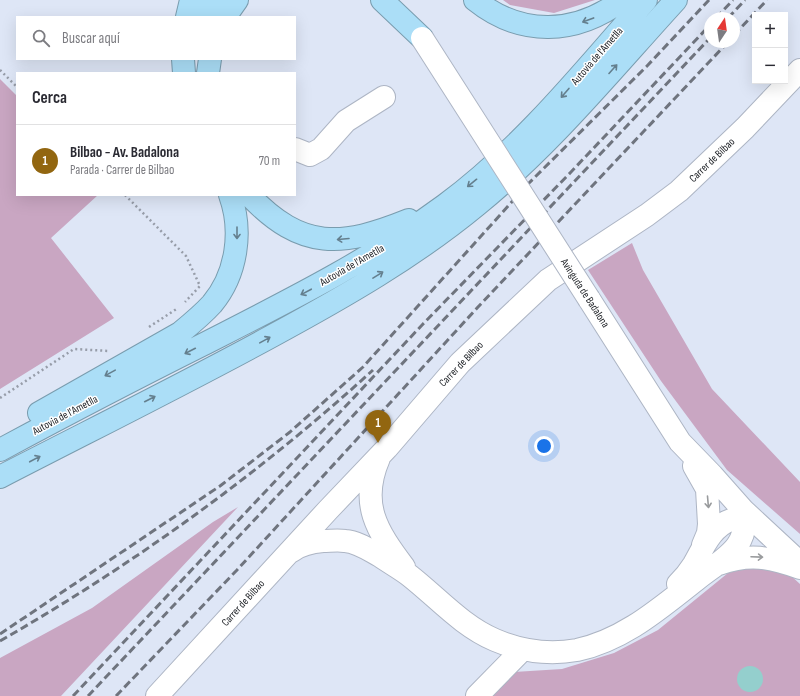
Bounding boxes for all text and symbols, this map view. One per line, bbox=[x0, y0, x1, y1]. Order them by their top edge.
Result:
north arrow bbox=[704, 12, 740, 48]
map controls bbox=[752, 12, 788, 84]
button: + bbox=[752, 12, 788, 48]
search box bbox=[16, 16, 296, 60]
one-way arrow bbox=[583, 16, 595, 24]
street label: Autovia de l'Ametlla bbox=[568, 25, 625, 88]
icon: search bbox=[30, 27, 52, 49]
text: Buscar aquí bbox=[62, 29, 120, 48]
button: − bbox=[752, 48, 788, 84]
one-way arrow bbox=[608, 65, 617, 75]
one-way arrow bbox=[560, 87, 569, 98]
text: Cerca bbox=[32, 88, 67, 108]
street label: Carrer de Bilbao bbox=[687, 135, 738, 185]
text: Bilbao - Av. Badalona bbox=[70, 143, 179, 162]
text: 1 bbox=[42, 153, 48, 169]
text: 70 m bbox=[259, 153, 280, 169]
text: Parada · Carrer de Bilbao bbox=[70, 162, 174, 178]
one-way arrow bbox=[466, 179, 477, 188]
one-way arrow bbox=[233, 226, 241, 239]
one-way arrow bbox=[337, 235, 350, 242]
street label: Autovia de l'Ametlla bbox=[317, 241, 386, 289]
street label: Avinguda de Badalona bbox=[557, 255, 612, 330]
one-way arrow bbox=[372, 271, 384, 279]
one-way arrow bbox=[300, 289, 312, 296]
one-way arrow bbox=[259, 335, 271, 343]
street label: Carrer de Bilbao bbox=[436, 338, 486, 389]
one-way arrow bbox=[184, 348, 196, 355]
one-way arrow bbox=[104, 369, 116, 377]
street label: Autovia de l'Ametlla bbox=[29, 392, 100, 438]
one-way arrow bbox=[144, 395, 156, 402]
pin: 1 bbox=[365, 410, 391, 443]
your location bbox=[534, 436, 554, 456]
one-way arrow bbox=[28, 455, 40, 463]
one-way arrow bbox=[704, 495, 711, 508]
one-way arrow bbox=[750, 553, 763, 561]
street label: Carrer de Bilbao bbox=[219, 577, 268, 629]

